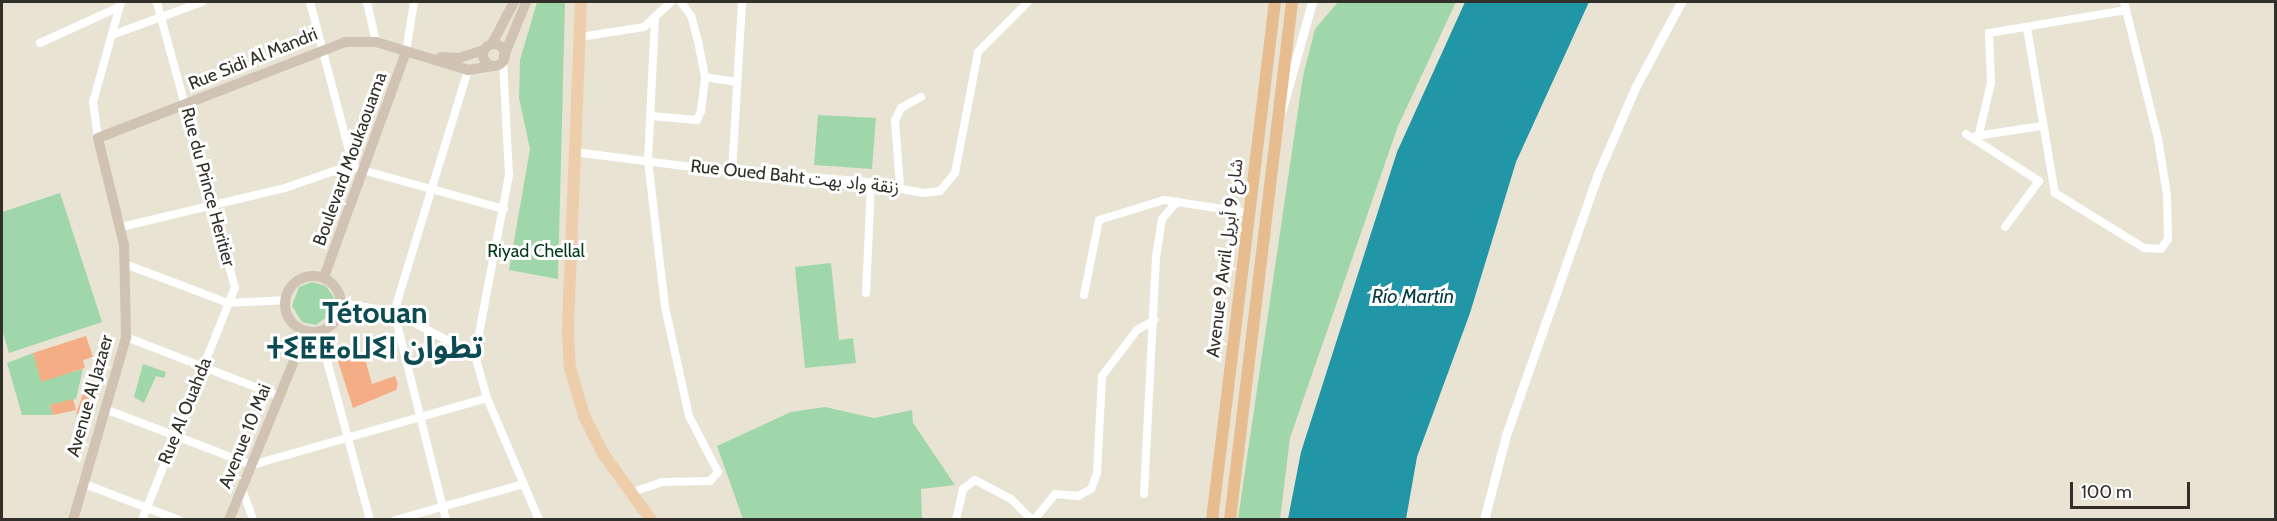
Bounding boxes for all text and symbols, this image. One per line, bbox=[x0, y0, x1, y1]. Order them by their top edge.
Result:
street label: Rue Sidi Al Mandri bbox=[185, 23, 321, 95]
street label: Boulevard Moukaouama bbox=[309, 69, 391, 249]
street label: Rue du Prince Heritier bbox=[176, 105, 240, 269]
street label: Rue Oued Baht زنقة واد بهت bbox=[689, 155, 901, 199]
street label: Avenue 9 Avril شارع 9 أبريل bbox=[1202, 157, 1248, 359]
park label: Riyad Chellal bbox=[487, 240, 585, 262]
water label: Río Martín bbox=[1372, 284, 1454, 308]
district label: Tétouan ⵜⵉⵟⵟⴰⵡⵉⵏ تطوان bbox=[267, 295, 483, 366]
street label: Avenue Al Jazaer bbox=[62, 333, 118, 459]
street label: Rue Al Ouahda bbox=[154, 355, 216, 467]
street label: Avenue 10 Mai bbox=[214, 381, 276, 491]
scale bar bbox=[2073, 470, 2193, 508]
text: 100 m bbox=[2081, 481, 2132, 503]

